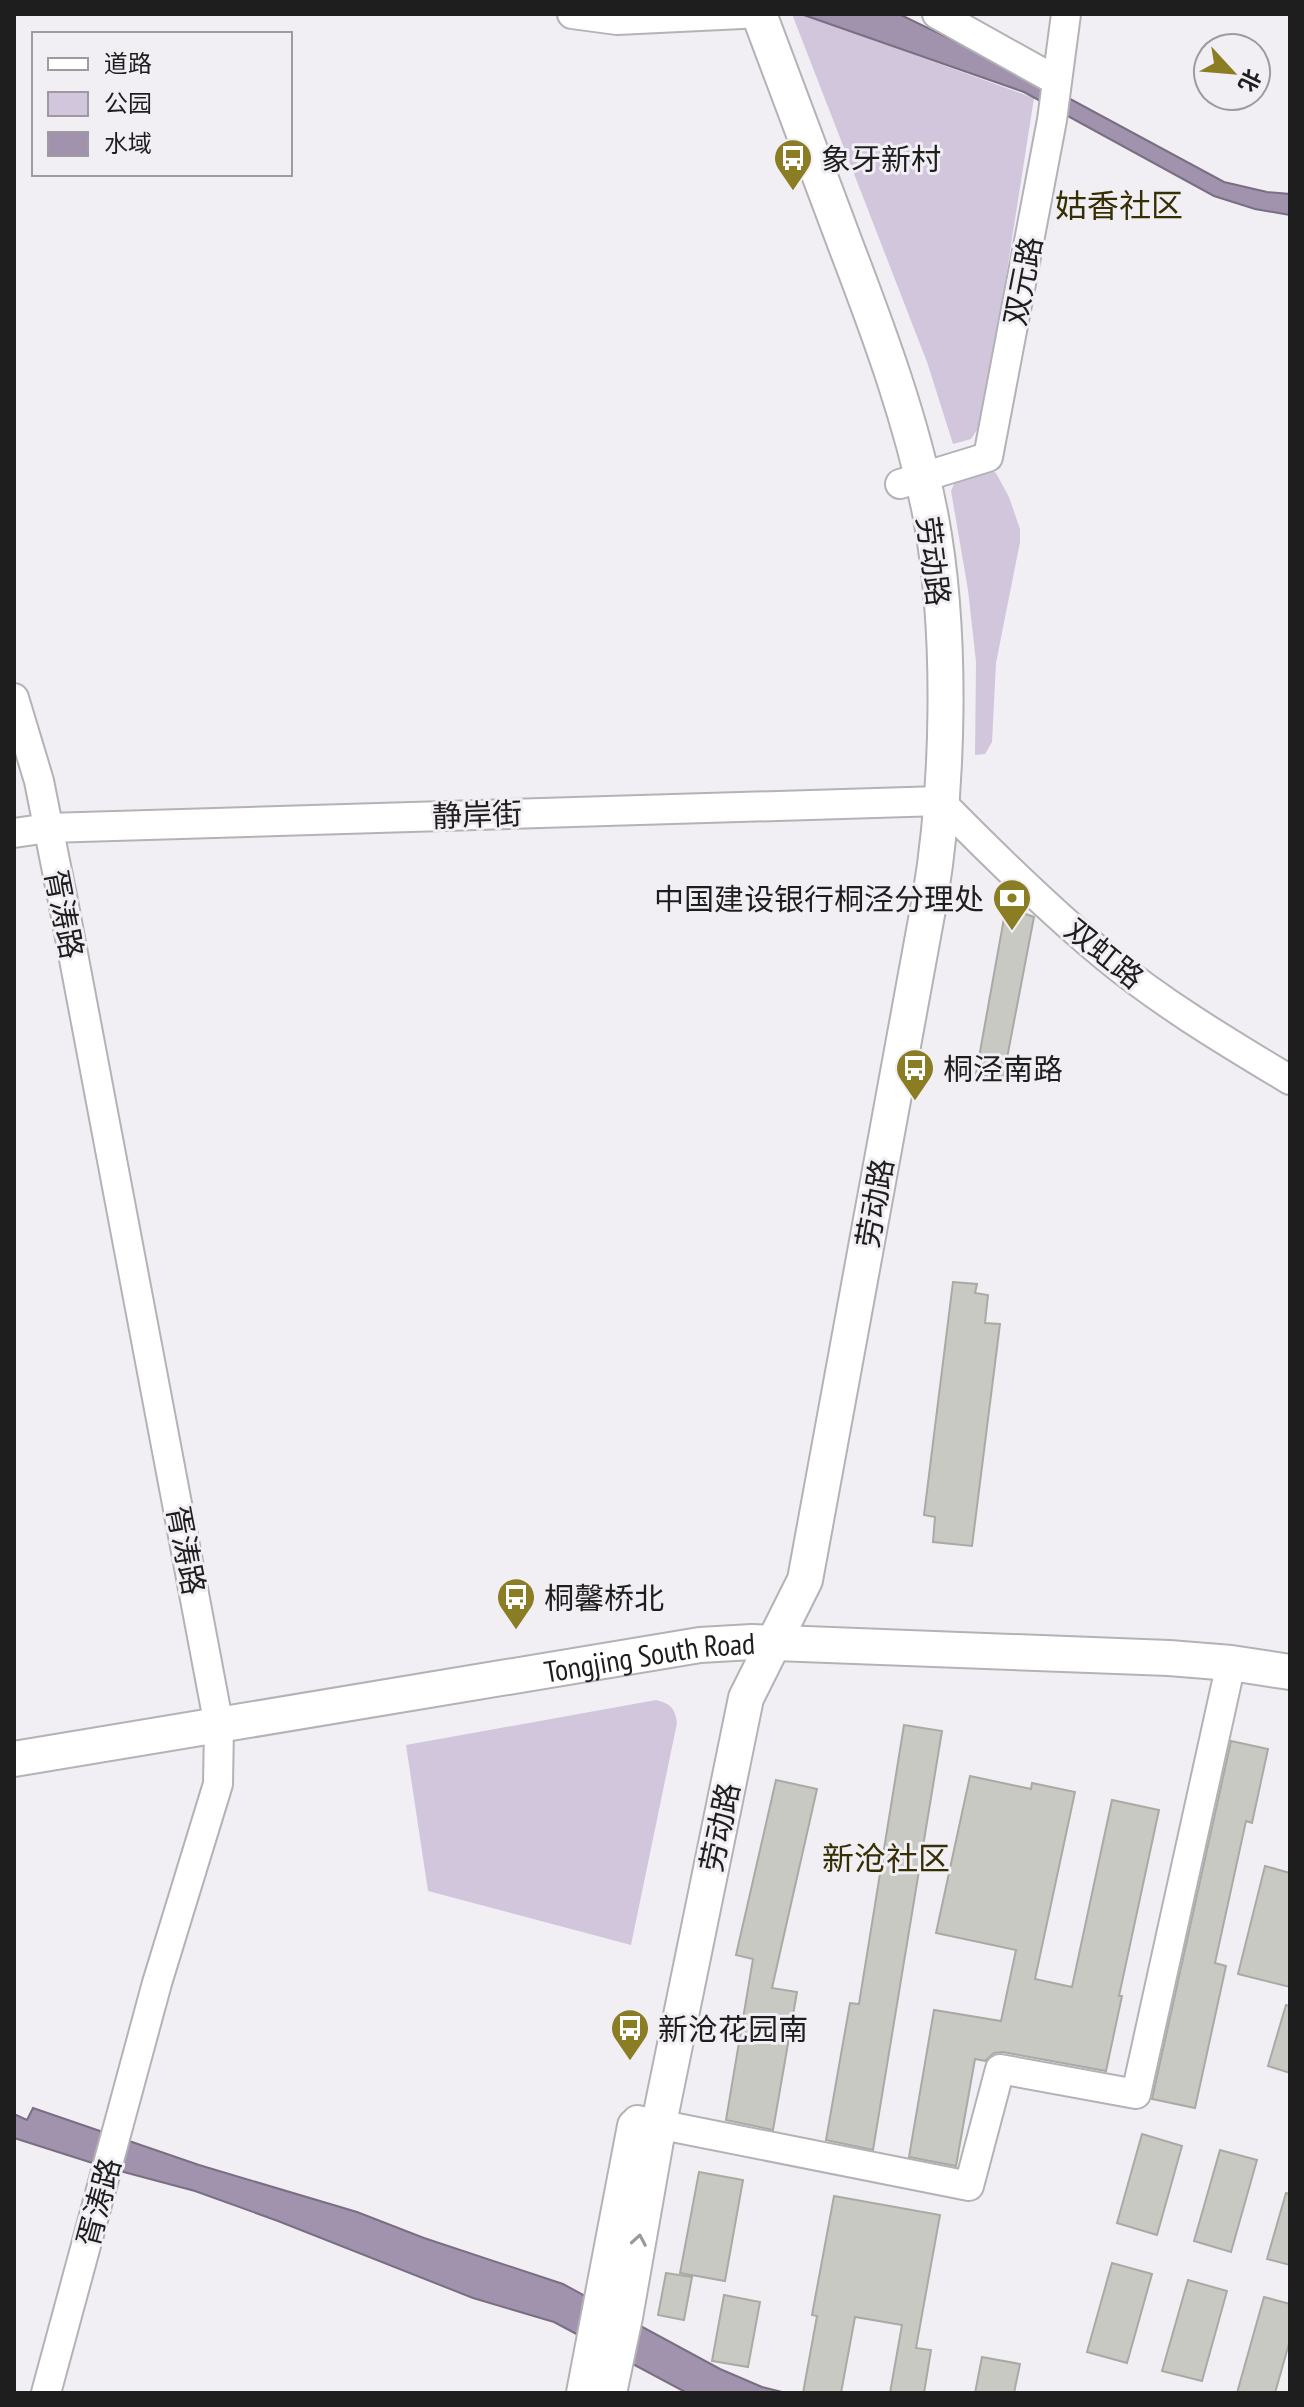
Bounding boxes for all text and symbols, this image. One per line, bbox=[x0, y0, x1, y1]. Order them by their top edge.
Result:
legend bbox=[32, 32, 292, 176]
north arrow bbox=[1192, 32, 1272, 112]
text: 道路 bbox=[104, 48, 152, 79]
text: 北 bbox=[1233, 65, 1267, 97]
text: 公园 bbox=[104, 88, 152, 119]
text: 水域 bbox=[104, 128, 152, 159]
bus stop icon: 象牙新村 bbox=[772, 137, 814, 192]
place label: 象牙新村 bbox=[821, 139, 941, 178]
district label: 姑香社区 bbox=[1055, 184, 1183, 226]
street label: 双元路 bbox=[994, 233, 1050, 329]
street label: 劳动路 bbox=[909, 514, 959, 608]
street label: 静岸街 bbox=[431, 793, 523, 835]
street label: 胥涛路 bbox=[37, 866, 93, 962]
bank icon: 中国建设银行桐泾分理处 bbox=[991, 877, 1033, 932]
place label: 中国建设银行桐泾分理处 bbox=[654, 879, 984, 918]
street label: 双虹路 bbox=[1058, 910, 1152, 996]
bus stop icon: 桐泾南路 bbox=[894, 1047, 936, 1102]
place label: 桐泾南路 bbox=[943, 1049, 1063, 1088]
street label: 劳动路 bbox=[847, 1155, 901, 1251]
street label: 胥涛路 bbox=[159, 1502, 215, 1598]
bus stop icon: 桐馨桥北 bbox=[495, 1576, 537, 1631]
place label: 桐馨桥北 bbox=[544, 1578, 664, 1617]
street label: Tongjing South Road bbox=[541, 1622, 756, 1690]
street label: 劳动路 bbox=[691, 1779, 747, 1875]
district label: 新沧社区 bbox=[822, 1837, 950, 1879]
bus stop icon: 新沧花园南 bbox=[609, 2007, 651, 2062]
place label: 新沧花园南 bbox=[658, 2009, 808, 2048]
street label: 胥涛路 bbox=[68, 2153, 128, 2251]
one-way arrow bbox=[629, 2233, 646, 2247]

